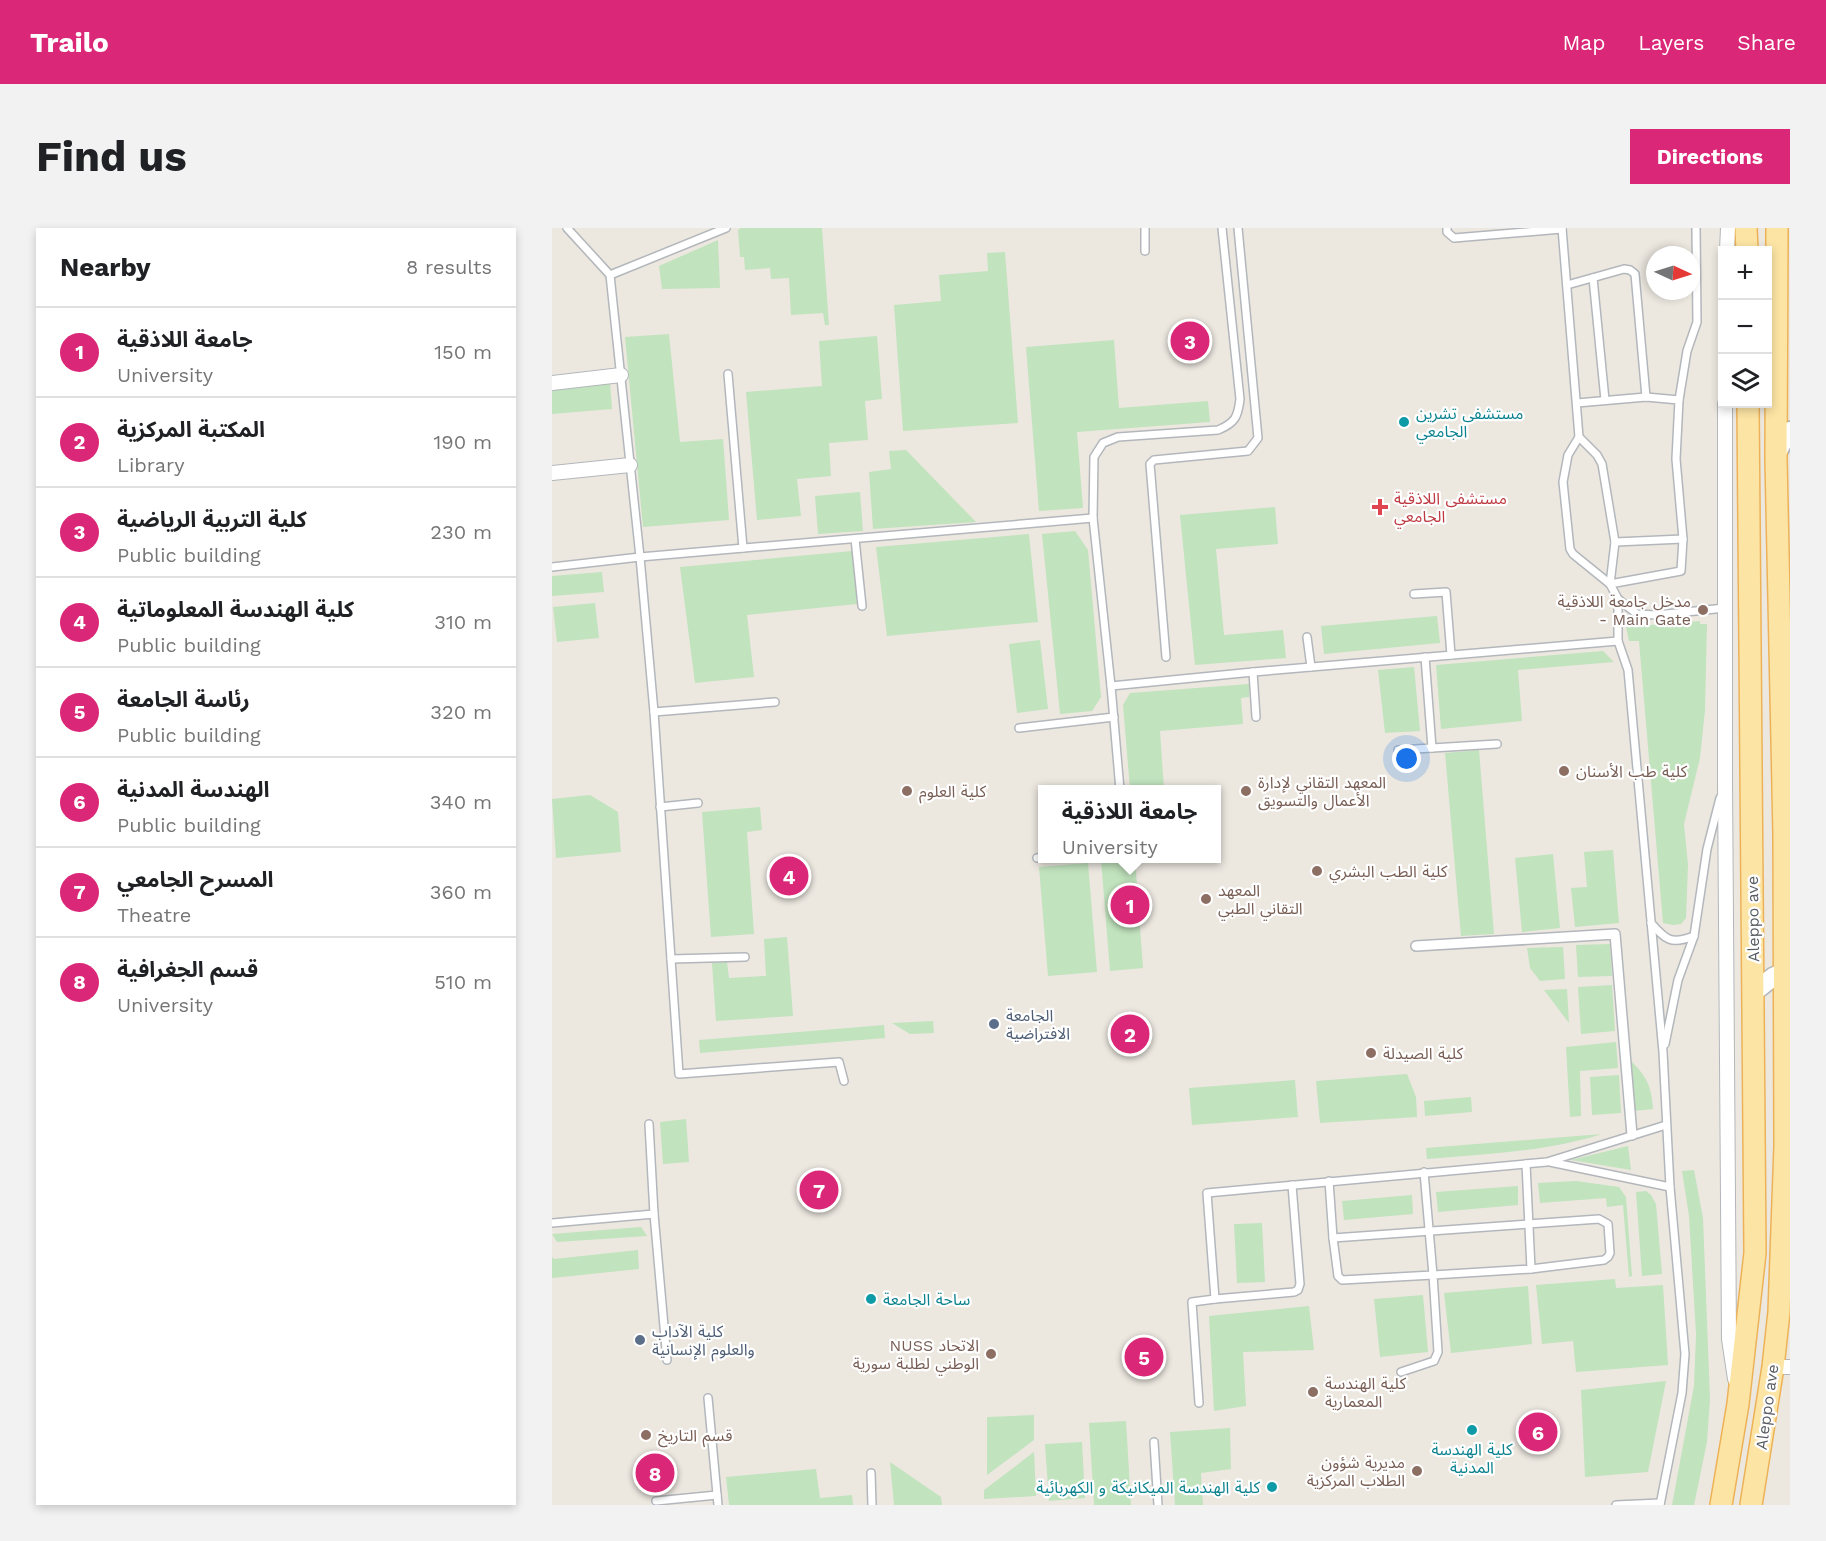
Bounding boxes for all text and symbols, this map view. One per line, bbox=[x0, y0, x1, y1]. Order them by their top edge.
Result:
text: Trailo bbox=[30, 26, 109, 59]
text: Map bbox=[1562, 30, 1605, 55]
text: Layers bbox=[1638, 30, 1704, 55]
text: Share bbox=[1737, 30, 1796, 55]
button: Directions bbox=[1630, 129, 1790, 184]
text: Find us bbox=[36, 132, 187, 181]
north arrow bbox=[1646, 246, 1700, 300]
map controls bbox=[1718, 246, 1772, 408]
button: + bbox=[1718, 246, 1772, 300]
text: Nearby bbox=[60, 252, 151, 282]
text: 8 results bbox=[406, 255, 492, 279]
button: − bbox=[1718, 300, 1772, 354]
pin: 3 bbox=[1170, 318, 1210, 364]
text: جامعة اللاذقية bbox=[117, 327, 253, 352]
text: 1 bbox=[75, 340, 84, 364]
text: 150 m bbox=[434, 340, 492, 364]
button: layers bbox=[1718, 354, 1772, 408]
text: University bbox=[117, 363, 213, 387]
place label: مستشفى تشرين الجامعي bbox=[1416, 404, 1523, 443]
marker: مستشفى تشرين الجامعي bbox=[1397, 415, 1411, 429]
text: المكتبة المركزية bbox=[117, 417, 265, 442]
text: 2 bbox=[74, 430, 85, 454]
text: 190 m bbox=[434, 430, 492, 454]
text: Library bbox=[117, 453, 185, 477]
place label: مستشفى اللاذقية الجامعي bbox=[1394, 489, 1507, 528]
marker: مستشفى اللاذقية الجامعي bbox=[1371, 498, 1389, 516]
text: كلية التربية الرياضية bbox=[117, 507, 307, 532]
text: 3 bbox=[74, 520, 85, 544]
text: 230 m bbox=[430, 520, 492, 544]
text: Public building bbox=[117, 543, 261, 567]
place label: مدخل جامعة اللاذقية - Main Gate bbox=[1557, 592, 1691, 629]
text: كلية الهندسة المعلوماتية bbox=[117, 597, 354, 622]
marker: مدخل جامعة اللاذقية - Main Gate bbox=[1696, 603, 1710, 617]
text: 4 bbox=[73, 610, 86, 634]
text: 310 m bbox=[434, 610, 492, 634]
text: Public building bbox=[117, 633, 261, 657]
text: رئاسة الجامعة bbox=[117, 687, 250, 712]
text: 5 bbox=[74, 700, 85, 724]
text: 320 m bbox=[430, 700, 492, 724]
text: Public building bbox=[117, 723, 261, 747]
your location bbox=[1392, 744, 1421, 773]
place label: كلية طب الأسنان bbox=[1576, 762, 1688, 781]
marker: كلية طب الأسنان bbox=[1557, 764, 1571, 778]
place label: المعهد التقاني لإدارة الأعمال والتسويق bbox=[1258, 773, 1386, 811]
text: الهندسة المدنية bbox=[117, 777, 270, 802]
place label: كلية العلوم bbox=[919, 782, 986, 804]
marker: كلية العلوم bbox=[900, 784, 914, 798]
marker: المعهد التقاني لإدارة الأعمال والتسويق bbox=[1239, 784, 1253, 798]
popup bbox=[1038, 785, 1221, 863]
text: 6 bbox=[73, 790, 86, 814]
text: 340 m bbox=[430, 790, 492, 814]
text: جامعة اللاذقية bbox=[1062, 799, 1197, 824]
text: Public building bbox=[117, 813, 261, 837]
text: University bbox=[1062, 835, 1158, 859]
pin: 4 bbox=[770, 854, 808, 898]
place label: كلية الطب البشري bbox=[1329, 862, 1448, 883]
marker: كلية الطب البشري bbox=[1310, 864, 1324, 878]
text: المسرح الجامعي bbox=[117, 867, 273, 892]
street label: Aleppo ave bbox=[1743, 876, 1763, 962]
text: 7 bbox=[73, 880, 86, 904]
text: 360 m bbox=[430, 880, 492, 904]
place label: المعهد التقاني الطبي bbox=[1218, 881, 1303, 920]
pin: 1 bbox=[1110, 882, 1150, 928]
marker: المعهد التقاني الطبي bbox=[1199, 892, 1213, 906]
text: Theatre bbox=[117, 903, 191, 927]
text: قسم الجغرافية bbox=[117, 957, 258, 982]
text: 8 bbox=[73, 970, 86, 994]
text: 510 m bbox=[434, 970, 492, 994]
text: University bbox=[117, 993, 213, 1017]
place label: الجامعة الافتراضية bbox=[1006, 1006, 1070, 1043]
pin: 2 bbox=[1110, 1012, 1150, 1056]
marker: الجامعة الافتراضية bbox=[987, 1017, 1001, 1031]
place label: كلية الصيدلة bbox=[1383, 1044, 1464, 1063]
marker: كلية الصيدلة bbox=[1364, 1046, 1378, 1060]
pin: 7 bbox=[800, 1168, 838, 1212]
place label: ساحة الجامعة bbox=[883, 1290, 970, 1309]
marker: ساحة الجامعة bbox=[864, 1292, 878, 1306]
place label: كلية الآداب والعلوم الإنسانية bbox=[652, 1322, 755, 1362]
marker: كلية الآداب والعلوم الإنسانية bbox=[633, 1333, 647, 1347]
pin: 5 bbox=[1124, 1334, 1164, 1380]
place label: NUSS الاتحاد الوطني لطلبة سورية bbox=[853, 1336, 979, 1375]
marker: NUSS الاتحاد الوطني لطلبة سورية bbox=[984, 1347, 998, 1361]
street label: Aleppo ave bbox=[1752, 1363, 1782, 1451]
place label: كلية الهندسة المعمارية bbox=[1325, 1374, 1406, 1411]
marker: كلية الهندسة المعمارية bbox=[1306, 1385, 1320, 1399]
pin: 6 bbox=[1518, 1410, 1558, 1454]
marker: كلية الهندسة المدنية bbox=[1465, 1423, 1479, 1437]
place label: قسم التاريخ bbox=[658, 1426, 732, 1448]
marker: قسم التاريخ bbox=[639, 1428, 653, 1442]
place label: كلية الهندسة المدنية bbox=[1432, 1440, 1513, 1477]
pin: 8 bbox=[636, 1450, 674, 1496]
place label: مديرية شؤون الطلاب المركزية bbox=[1307, 1453, 1405, 1490]
marker: مديرية شؤون الطلاب المركزية bbox=[1410, 1464, 1424, 1478]
place label: كلية الهندسة الميكانيكة و الكهربائية bbox=[1036, 1478, 1260, 1497]
marker: كلية الهندسة الميكانيكة و الكهربائية bbox=[1265, 1480, 1279, 1494]

